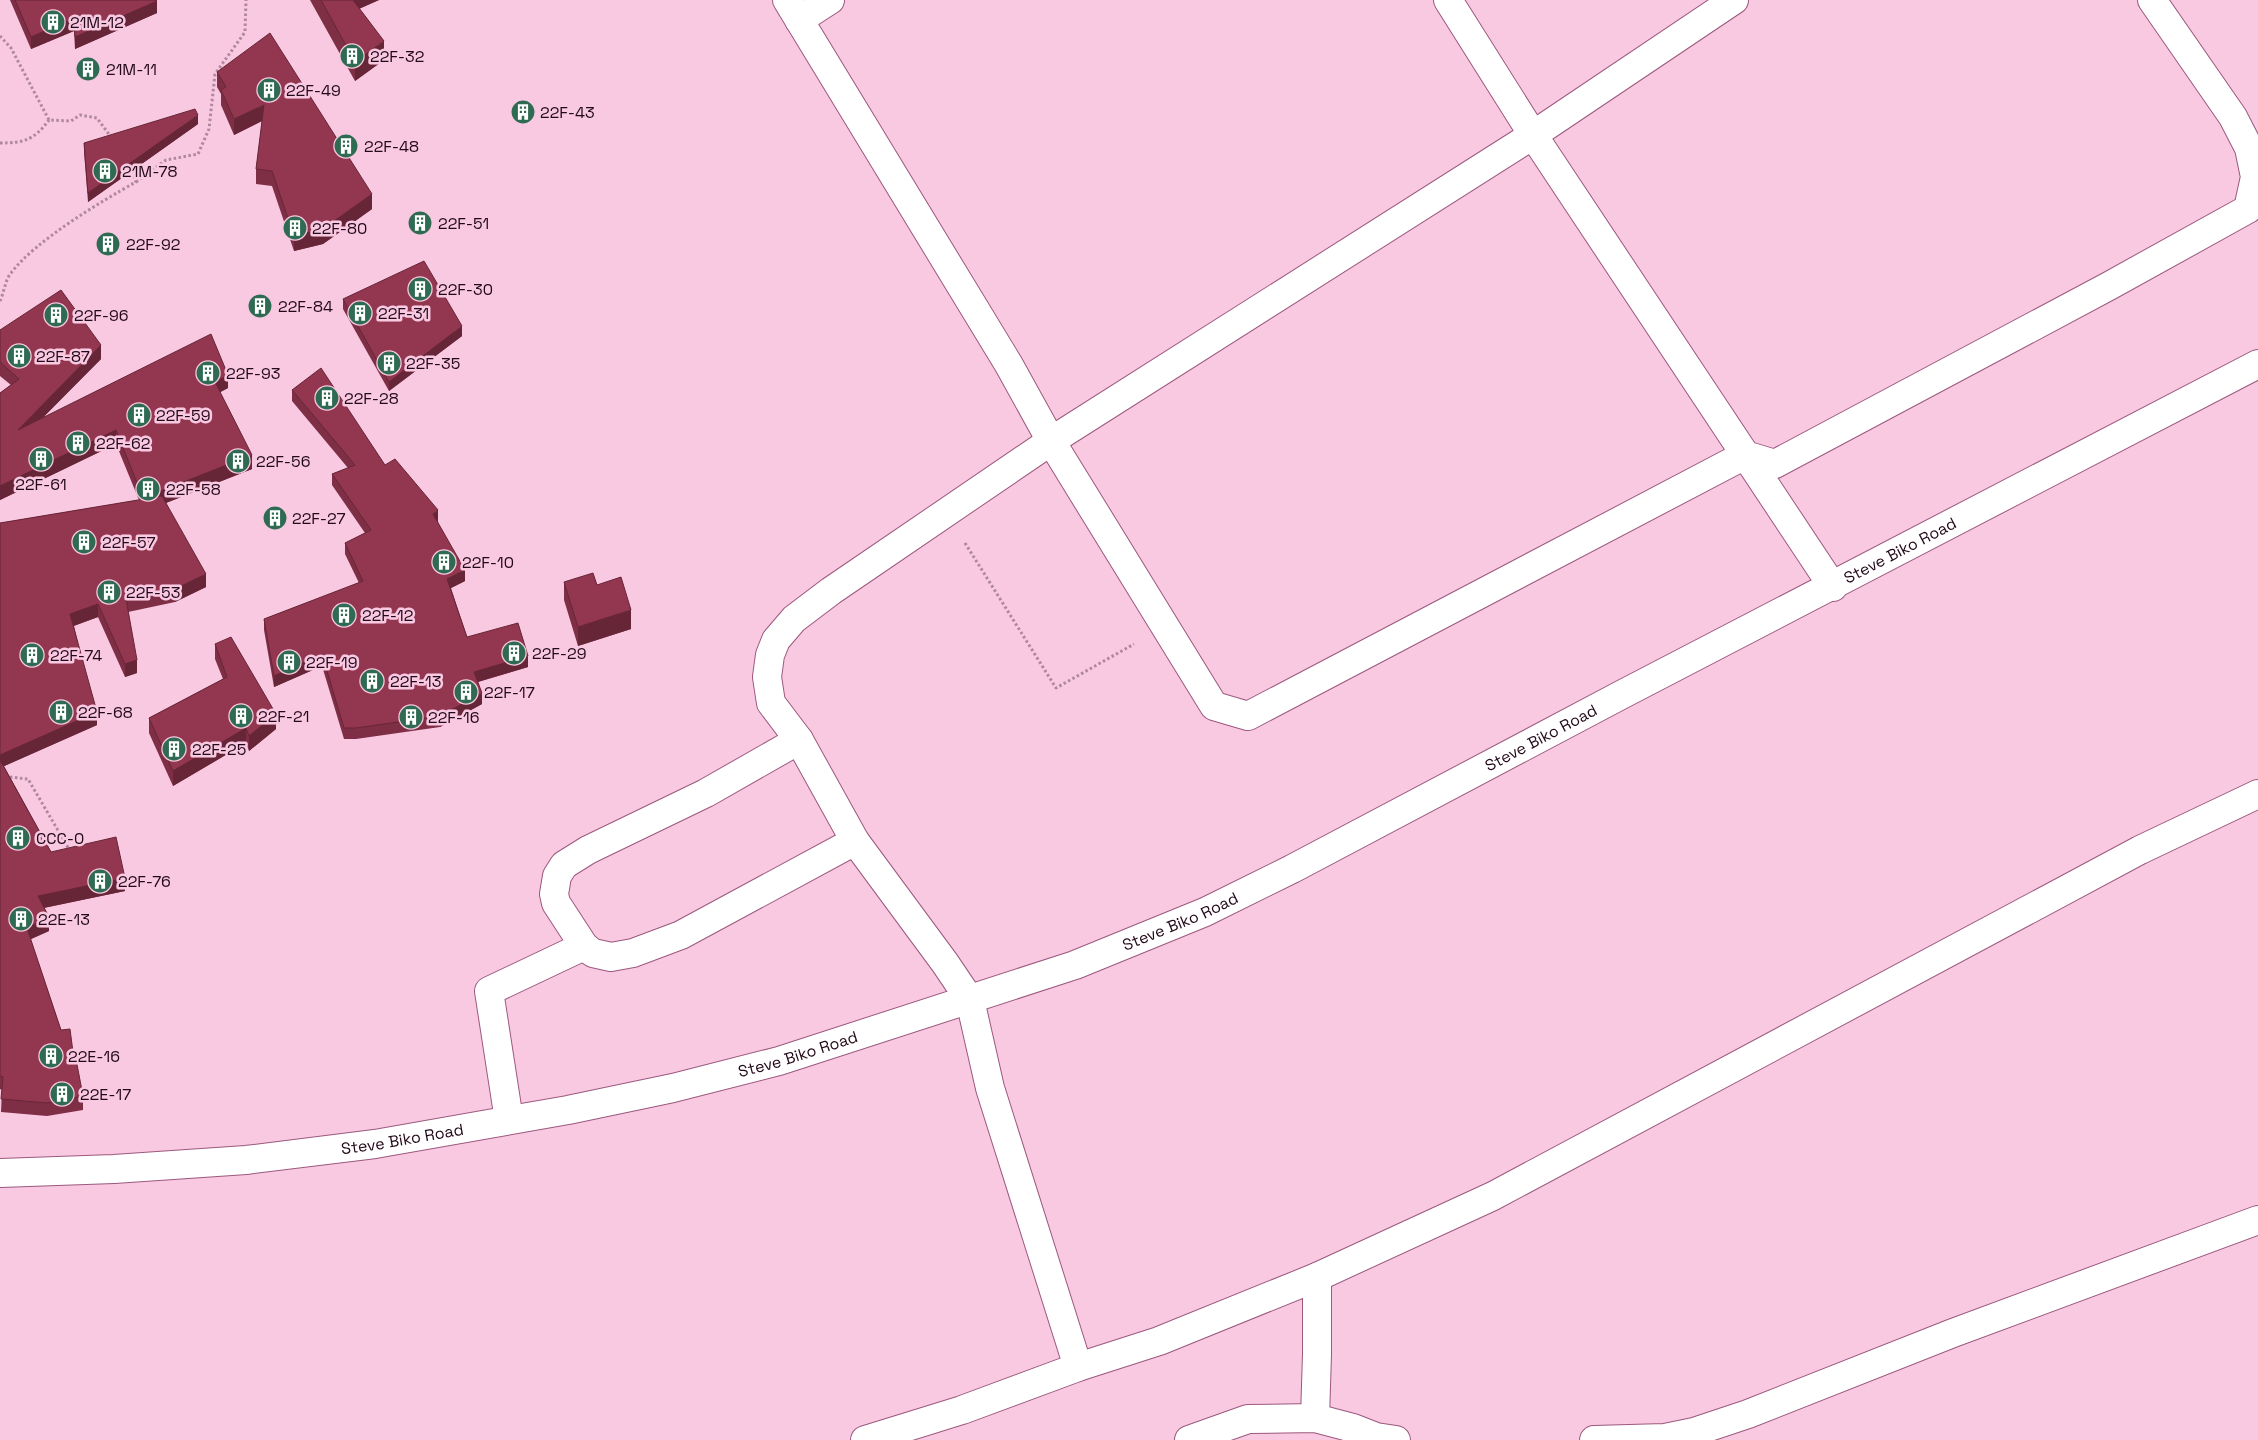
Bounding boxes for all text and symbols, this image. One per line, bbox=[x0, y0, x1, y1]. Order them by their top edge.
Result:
building icon: 21M-12 bbox=[40, 9, 66, 35]
place label: 21M-12 bbox=[70, 12, 124, 33]
building icon: 22F-32 bbox=[339, 43, 365, 69]
place label: 22F-32 bbox=[370, 46, 424, 67]
building icon: 21M-11 bbox=[75, 56, 101, 82]
place label: 21M-11 bbox=[106, 59, 157, 80]
building icon: 22F-49 bbox=[256, 77, 282, 103]
place label: 22F-49 bbox=[286, 80, 341, 101]
building icon: 22F-43 bbox=[510, 99, 536, 125]
place label: 22F-43 bbox=[540, 102, 595, 123]
building icon: 22F-48 bbox=[333, 133, 359, 159]
place label: 22F-48 bbox=[364, 136, 419, 157]
building icon: 21M-78 bbox=[92, 158, 118, 184]
place label: 21M-78 bbox=[122, 161, 178, 182]
building icon: 22F-51 bbox=[407, 210, 433, 236]
place label: 22F-51 bbox=[438, 213, 489, 234]
building icon: 22F-80 bbox=[282, 215, 308, 241]
place label: 22F-80 bbox=[312, 218, 367, 239]
building icon: 22F-92 bbox=[95, 231, 121, 257]
place label: 22F-92 bbox=[126, 234, 181, 255]
building icon: 22F-30 bbox=[407, 276, 433, 302]
place label: 22F-30 bbox=[438, 279, 493, 300]
building icon: 22F-84 bbox=[247, 293, 273, 319]
place label: 22F-84 bbox=[278, 296, 333, 317]
building icon: 22F-31 bbox=[347, 300, 373, 326]
building icon: 22F-96 bbox=[43, 302, 69, 328]
place label: 22F-31 bbox=[378, 303, 429, 324]
place label: 22F-96 bbox=[74, 305, 129, 326]
building icon: 22F-87 bbox=[6, 343, 32, 369]
place label: 22F-87 bbox=[36, 346, 90, 367]
building icon: 22F-35 bbox=[376, 350, 402, 376]
place label: 22F-35 bbox=[406, 353, 460, 374]
building icon: 22F-93 bbox=[195, 360, 221, 386]
place label: 22F-93 bbox=[226, 363, 281, 384]
building icon: 22F-28 bbox=[314, 385, 340, 411]
place label: 22F-28 bbox=[344, 388, 399, 409]
building icon: 22F-59 bbox=[126, 402, 152, 428]
place label: 22F-59 bbox=[156, 405, 210, 426]
building icon: 22F-62 bbox=[65, 430, 91, 456]
place label: 22F-62 bbox=[96, 433, 150, 454]
building icon: 22F-61 bbox=[28, 446, 54, 472]
building icon: 22F-56 bbox=[225, 448, 251, 474]
place label: 22F-56 bbox=[256, 451, 310, 472]
place label: 22F-61 bbox=[15, 474, 67, 495]
building icon: 22F-58 bbox=[135, 476, 161, 502]
place label: 22F-58 bbox=[166, 479, 221, 500]
building icon: 22F-27 bbox=[262, 505, 288, 531]
place label: 22F-27 bbox=[292, 508, 346, 529]
street label: Steve Biko Road bbox=[1840, 513, 1960, 588]
building icon: 22F-57 bbox=[71, 529, 97, 555]
place label: 22F-57 bbox=[102, 532, 156, 553]
building icon: 22F-10 bbox=[431, 549, 457, 575]
place label: 22F-10 bbox=[462, 552, 514, 573]
building icon: 22F-53 bbox=[96, 579, 122, 605]
place label: 22F-53 bbox=[126, 582, 180, 603]
building icon: 22F-12 bbox=[331, 602, 357, 628]
place label: 22F-12 bbox=[362, 605, 413, 626]
building icon: 22F-29 bbox=[501, 640, 527, 666]
building icon: 22F-74 bbox=[19, 642, 45, 668]
place label: 22F-29 bbox=[532, 643, 586, 664]
place label: 22F-74 bbox=[50, 645, 102, 666]
building icon: 22F-19 bbox=[276, 649, 302, 675]
place label: 22F-19 bbox=[306, 652, 358, 673]
building icon: 22F-13 bbox=[359, 668, 385, 694]
place label: 22F-13 bbox=[390, 671, 441, 692]
building icon: 22F-17 bbox=[453, 679, 479, 705]
place label: 22F-17 bbox=[484, 682, 535, 703]
building icon: 22F-68 bbox=[48, 699, 74, 725]
street label: Steve Biko Road bbox=[1481, 700, 1601, 776]
place label: 22F-68 bbox=[78, 702, 133, 723]
building icon: 22F-21 bbox=[228, 703, 254, 729]
building icon: 22F-16 bbox=[398, 704, 424, 730]
place label: 22F-21 bbox=[258, 706, 309, 727]
place label: 22F-16 bbox=[428, 707, 480, 728]
building icon: 22F-25 bbox=[161, 736, 187, 762]
place label: 22F-25 bbox=[192, 739, 246, 760]
building icon: CCC-0 bbox=[5, 825, 31, 851]
place label: CCC-0 bbox=[36, 828, 84, 849]
building icon: 22F-76 bbox=[87, 868, 113, 894]
place label: 22F-76 bbox=[118, 871, 171, 892]
street label: Steve Biko Road bbox=[1119, 887, 1242, 956]
building icon: 22E-13 bbox=[8, 906, 34, 932]
place label: 22E-13 bbox=[38, 909, 90, 930]
street label: Steve Biko Road bbox=[736, 1026, 860, 1082]
building icon: 22E-16 bbox=[38, 1043, 64, 1069]
place label: 22E-16 bbox=[68, 1046, 120, 1067]
building icon: 22E-17 bbox=[49, 1081, 75, 1107]
place label: 22E-17 bbox=[80, 1084, 131, 1105]
street label: Steve Biko Road bbox=[340, 1119, 465, 1159]

